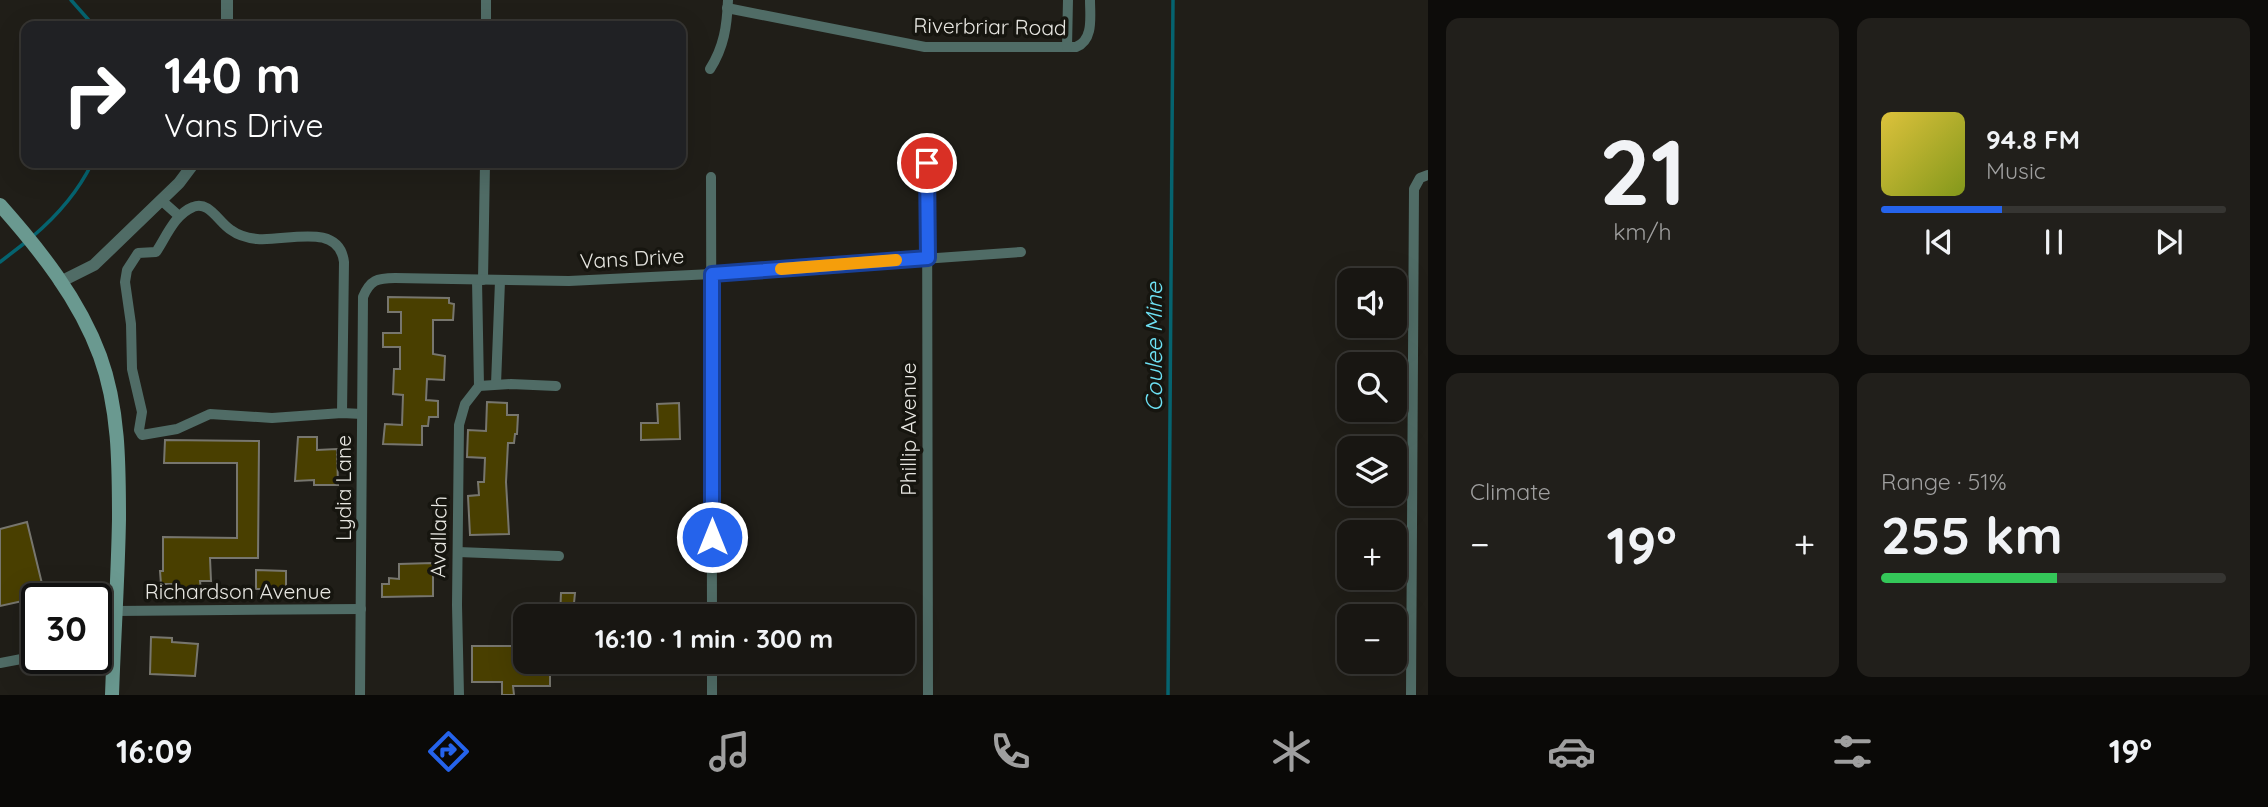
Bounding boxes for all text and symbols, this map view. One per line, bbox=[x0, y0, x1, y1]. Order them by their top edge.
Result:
street label: Riverbriar Road bbox=[913, 12, 1067, 40]
text: 140 m bbox=[164, 44, 301, 105]
icon: right bbox=[49, 49, 140, 140]
text: Vans Drive bbox=[164, 105, 324, 145]
text: 21 bbox=[1599, 114, 1686, 228]
text: 94.8 FM bbox=[1986, 123, 2080, 156]
pin bbox=[897, 133, 957, 193]
icon: arrive bbox=[908, 144, 946, 182]
text: Music bbox=[1986, 156, 2046, 185]
text: km/h bbox=[1613, 217, 1672, 246]
icon: previous bbox=[1920, 223, 1958, 261]
icon: pause bbox=[2035, 223, 2073, 261]
icon: next bbox=[2150, 223, 2188, 261]
street label: Vans Drive bbox=[579, 242, 685, 274]
map controls bbox=[1337, 268, 1407, 674]
button: sound bbox=[1337, 268, 1407, 338]
water label: Coulee Mine bbox=[1139, 281, 1168, 412]
button: search bbox=[1337, 352, 1407, 422]
street label: Phillip Avenue bbox=[895, 362, 921, 496]
street label: Lydia Lane bbox=[330, 435, 356, 541]
button: layers bbox=[1337, 436, 1407, 506]
text: Range · 51% bbox=[1881, 467, 2007, 496]
text: Climate bbox=[1470, 477, 1551, 506]
street label: Avallach bbox=[424, 496, 452, 578]
position arrow bbox=[675, 500, 749, 574]
text: 255 km bbox=[1881, 502, 2063, 567]
text: 19° bbox=[1607, 512, 1677, 577]
button: + bbox=[1337, 520, 1407, 590]
text: − bbox=[1470, 520, 1490, 568]
text: + bbox=[1794, 520, 1815, 568]
street label: Richardson Avenue bbox=[145, 578, 331, 604]
speed limit sign: 30 bbox=[21, 583, 112, 674]
button: − bbox=[1337, 604, 1407, 674]
text: 16:10 · 1 min · 300 m bbox=[595, 622, 833, 655]
icon: directions bbox=[424, 727, 473, 776]
icon: music bbox=[705, 727, 754, 776]
icon: phone bbox=[986, 727, 1035, 776]
icon: climate bbox=[1267, 727, 1316, 776]
icon: car bbox=[1547, 727, 1596, 776]
icon: filters bbox=[1828, 727, 1877, 776]
text: 16:09 bbox=[116, 731, 193, 771]
text: 19° bbox=[2109, 731, 2152, 771]

